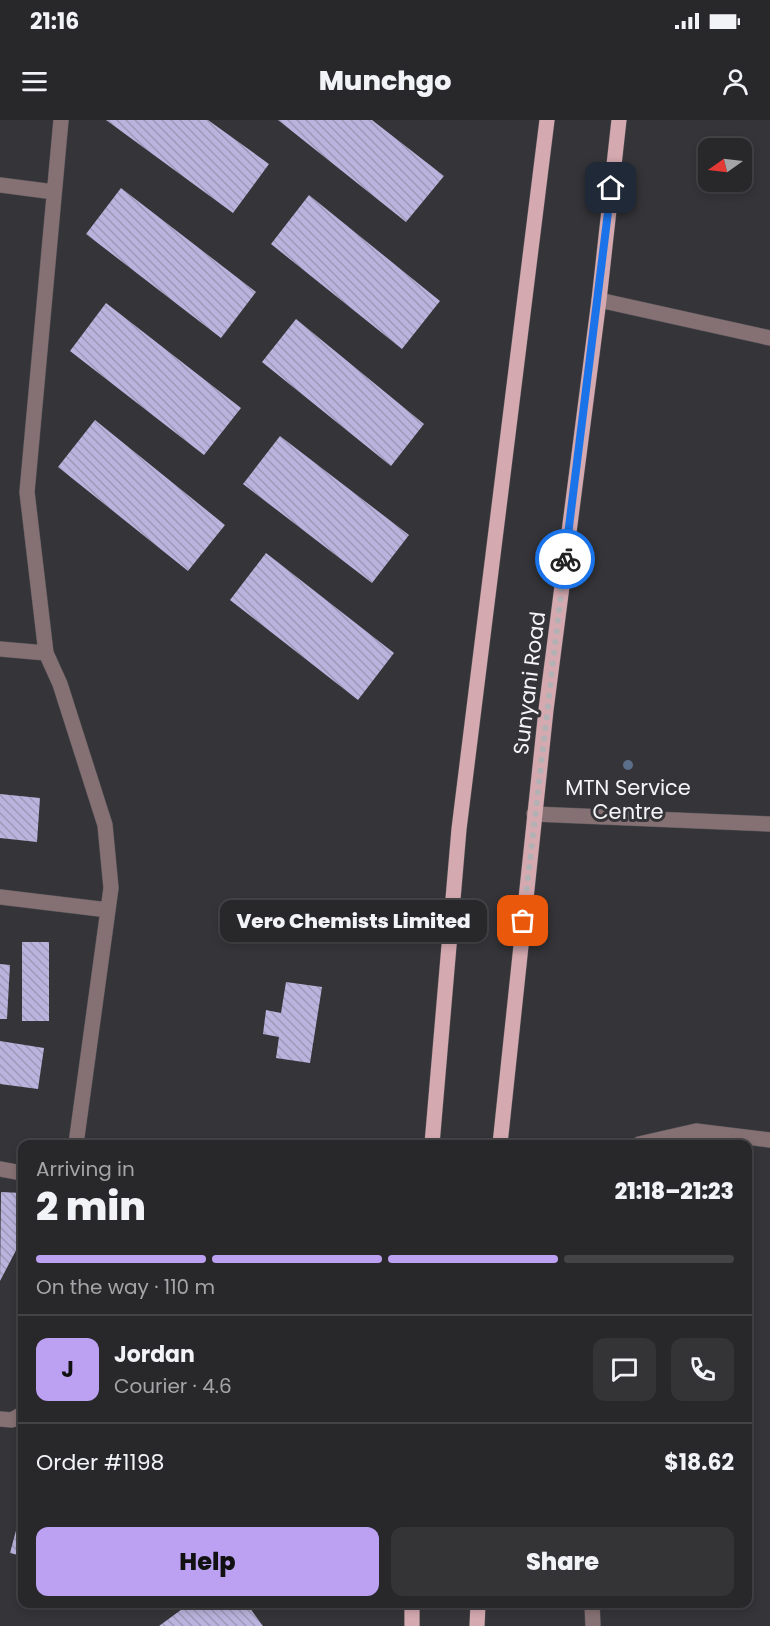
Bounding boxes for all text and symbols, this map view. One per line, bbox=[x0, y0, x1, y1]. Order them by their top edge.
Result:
text: 21:16 bbox=[30, 6, 79, 37]
text: Munchgo bbox=[319, 62, 451, 99]
icon: menu bbox=[18, 65, 51, 98]
icon: person bbox=[719, 65, 752, 98]
north arrow bbox=[698, 138, 752, 192]
map controls bbox=[698, 138, 752, 192]
pin bbox=[585, 162, 636, 213]
icon: home bbox=[594, 171, 627, 204]
courier bbox=[535, 529, 595, 589]
icon: bike bbox=[549, 543, 582, 576]
street label: Sunyani Road bbox=[506, 610, 552, 756]
marker: MTN Service Centre bbox=[621, 758, 635, 772]
place label: MTN Service Centre bbox=[565, 773, 691, 826]
pin bbox=[497, 895, 548, 946]
callout: Vero Chemists Limited bbox=[220, 900, 487, 942]
icon: bag bbox=[506, 904, 539, 937]
text: Vero Chemists Limited bbox=[236, 907, 471, 935]
text: Arriving in bbox=[36, 1155, 135, 1183]
text: 21:18–21:23 bbox=[615, 1176, 734, 1207]
text: 2 min bbox=[36, 1179, 146, 1234]
text: On the way · 110 m bbox=[36, 1273, 215, 1301]
button: chat bbox=[593, 1338, 656, 1401]
button: phone bbox=[671, 1338, 734, 1401]
text: Jordan bbox=[114, 1339, 195, 1370]
text: J bbox=[61, 1354, 74, 1385]
text: Courier · 4.6 bbox=[114, 1372, 232, 1400]
text: Order #1198 bbox=[36, 1447, 164, 1478]
text: $18.62 bbox=[664, 1447, 734, 1478]
button: Help bbox=[36, 1527, 379, 1596]
button: Share bbox=[391, 1527, 734, 1596]

